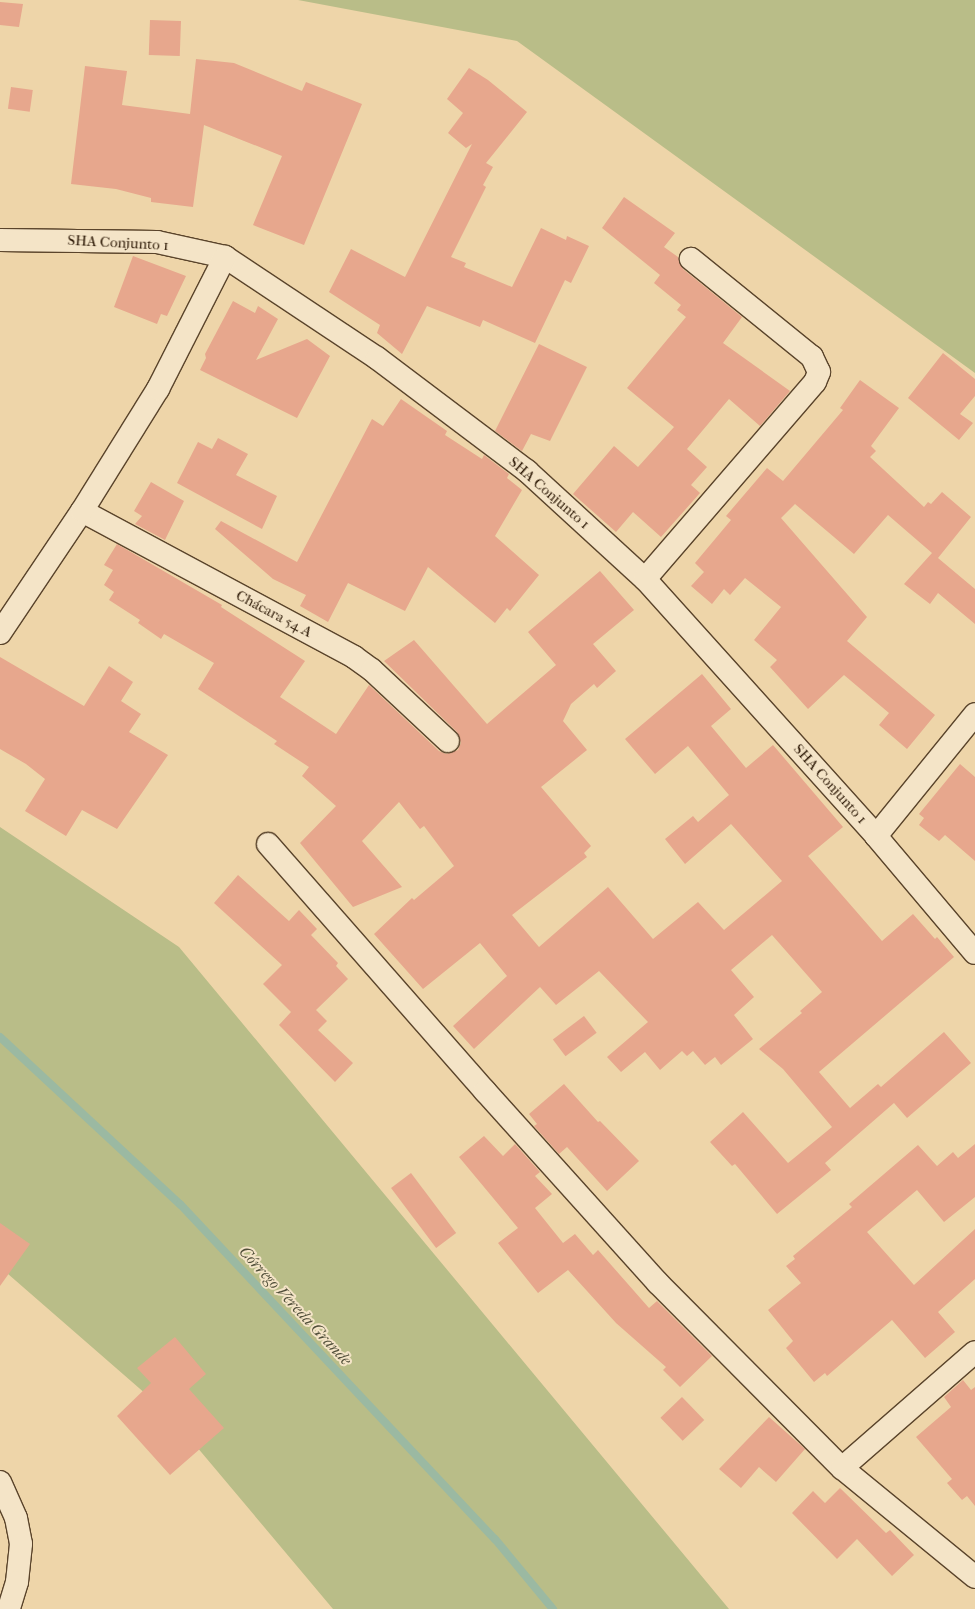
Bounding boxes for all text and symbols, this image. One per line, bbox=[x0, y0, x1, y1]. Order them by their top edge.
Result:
street label: SHA Conjunto 1 bbox=[67, 231, 169, 255]
street label: SHA Conjunto 1 bbox=[505, 453, 593, 533]
street label: Chácara 54 A bbox=[233, 586, 315, 642]
street label: SHA Conjunto 1 bbox=[789, 740, 871, 828]
water label: Córrego Vereda Grande bbox=[235, 1243, 355, 1369]

